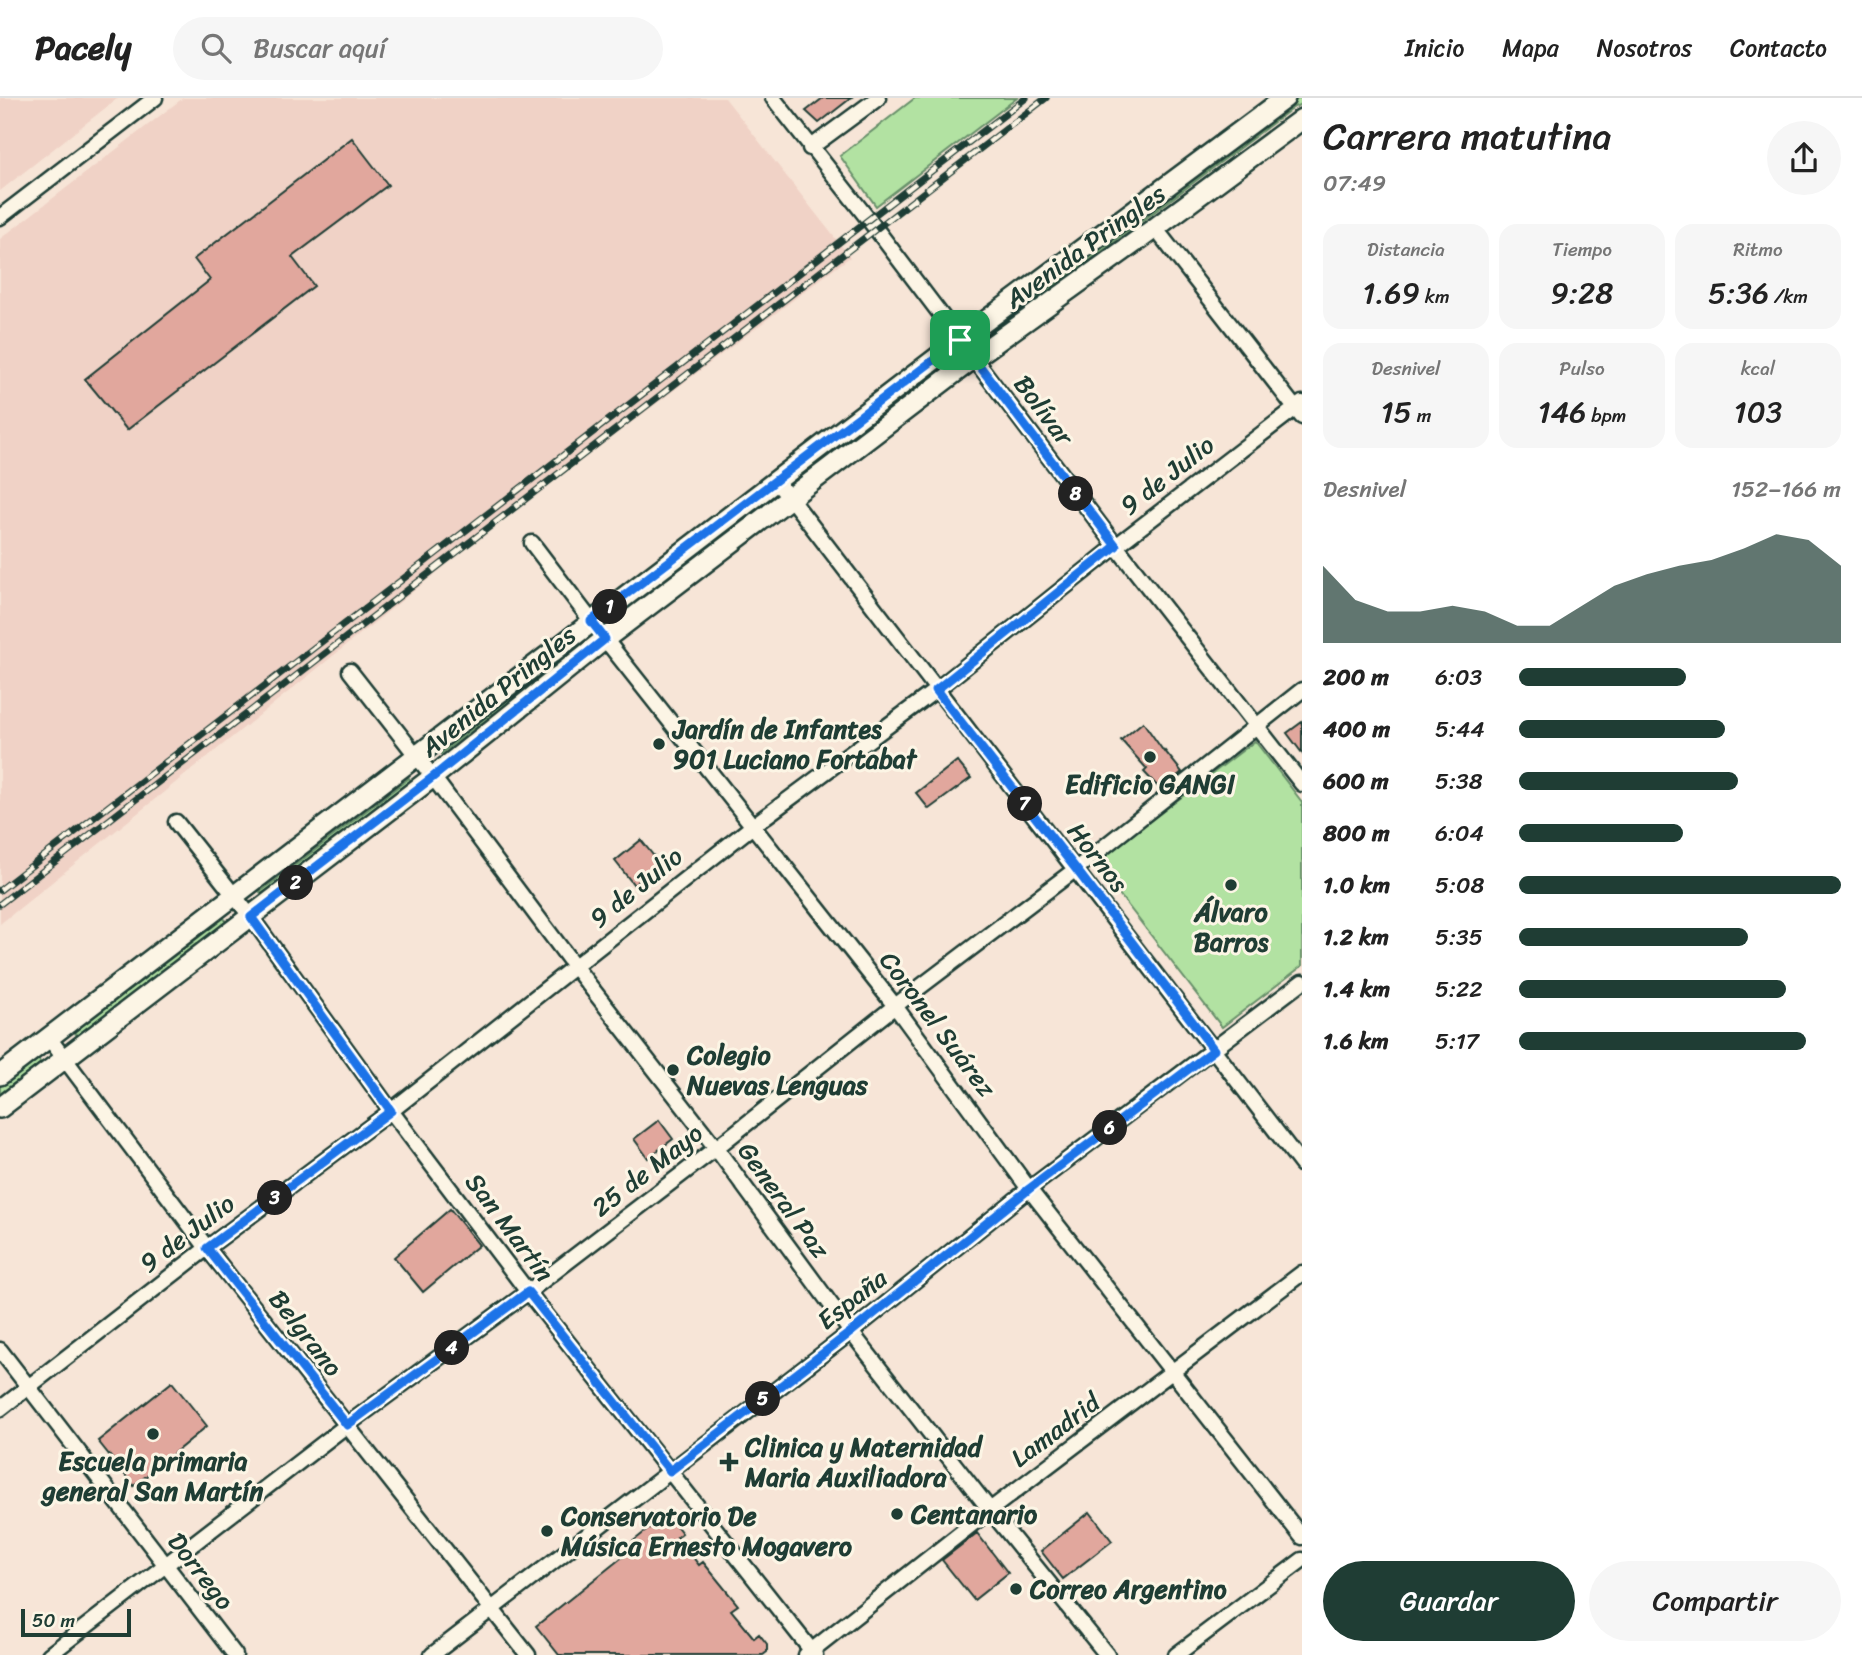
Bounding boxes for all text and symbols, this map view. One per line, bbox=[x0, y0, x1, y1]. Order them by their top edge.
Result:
search box bbox=[173, 17, 663, 80]
text: Pacely bbox=[35, 19, 131, 77]
text: Buscar aquí bbox=[253, 25, 386, 71]
text: Inicio bbox=[1405, 27, 1464, 69]
text: Mapa bbox=[1502, 27, 1559, 69]
text: Nosotros bbox=[1597, 27, 1692, 69]
text: Contacto bbox=[1730, 27, 1827, 69]
icon: search bbox=[197, 29, 235, 67]
text: Carrera matutina bbox=[1323, 103, 1612, 170]
button: share bbox=[1767, 121, 1841, 195]
text: 07:49 bbox=[1323, 163, 1386, 204]
street label: Avenida Pringles bbox=[994, 171, 1176, 321]
text: Distancia bbox=[1367, 233, 1445, 266]
text: Tiempo bbox=[1552, 233, 1612, 266]
text: Ritmo bbox=[1733, 233, 1783, 266]
text: 1.69 bbox=[1362, 266, 1420, 320]
text: 9:28 bbox=[1551, 266, 1613, 320]
text: 5:36 bbox=[1708, 266, 1769, 320]
text: km bbox=[1420, 280, 1450, 313]
text: /km bbox=[1769, 280, 1808, 313]
pin bbox=[930, 310, 990, 370]
icon: arrive bbox=[941, 321, 979, 359]
text: Desnivel bbox=[1372, 352, 1440, 385]
text: Pulso bbox=[1559, 352, 1605, 385]
text: kcal bbox=[1741, 352, 1775, 385]
street label: Bolívar bbox=[1002, 364, 1087, 457]
text: 15 bbox=[1381, 385, 1412, 439]
text: 146 bbox=[1538, 385, 1586, 439]
text: 103 bbox=[1734, 385, 1782, 439]
text: m bbox=[1412, 399, 1431, 432]
text: bpm bbox=[1586, 399, 1626, 432]
street label: 9 de Julio bbox=[1109, 423, 1225, 527]
text: Desnivel bbox=[1323, 469, 1406, 510]
text: 152–166 m bbox=[1731, 469, 1841, 510]
pin: 8 bbox=[1058, 476, 1094, 512]
text: 8 bbox=[1070, 477, 1081, 510]
pin: 1 bbox=[592, 589, 628, 624]
text: 1 bbox=[605, 590, 614, 623]
street label: Avenida Pringles bbox=[409, 613, 587, 770]
text: 200 m bbox=[1323, 657, 1389, 698]
text: 6:03 bbox=[1435, 657, 1482, 698]
place label: Jardín de Infantes 901 Luciano Fortabat bbox=[671, 706, 918, 782]
text: 400 m bbox=[1323, 709, 1390, 750]
text: 5:44 bbox=[1435, 709, 1485, 750]
marker: Jardín de Infantes 901 Luciano Fortabat bbox=[651, 736, 667, 752]
marker: Edificio GANGI bbox=[1142, 749, 1158, 765]
place label: Edificio GANGI bbox=[1065, 761, 1236, 807]
text: 600 m bbox=[1323, 761, 1389, 802]
text: 5:38 bbox=[1435, 761, 1483, 802]
pin: 7 bbox=[1007, 786, 1042, 822]
text: 7 bbox=[1019, 787, 1030, 820]
street label: Hornos bbox=[1055, 811, 1141, 903]
text: 800 m bbox=[1323, 813, 1390, 854]
text: 6:04 bbox=[1435, 813, 1484, 854]
street label: 9 de Julio bbox=[579, 834, 693, 940]
text: 1.0 km bbox=[1323, 865, 1390, 906]
text: 5:08 bbox=[1435, 865, 1484, 906]
pin: 2 bbox=[278, 866, 314, 900]
text: 2 bbox=[290, 866, 301, 899]
marker: Álvaro Barros bbox=[1223, 877, 1239, 893]
place label: Álvaro Barros bbox=[1193, 889, 1270, 965]
text: 1.2 km bbox=[1323, 917, 1389, 958]
text: 5:35 bbox=[1435, 917, 1483, 958]
street label: Coronel Suárez bbox=[867, 941, 1009, 1108]
text: 1.4 km bbox=[1323, 969, 1390, 1010]
text: 5:22 bbox=[1435, 969, 1483, 1010]
text: 1.6 km bbox=[1323, 1021, 1389, 1062]
text: 5:17 bbox=[1435, 1021, 1479, 1062]
place label: Colegio Nuevas Lenguas bbox=[686, 1032, 869, 1108]
marker: Colegio Nuevas Lenguas bbox=[665, 1062, 681, 1078]
pin: 6 bbox=[1092, 1110, 1128, 1146]
street label: 25 de Mayo bbox=[581, 1111, 713, 1229]
text: 6 bbox=[1104, 1111, 1115, 1144]
street label: General Paz bbox=[725, 1131, 843, 1269]
street label: San Martín bbox=[453, 1162, 567, 1292]
pin: 3 bbox=[258, 1180, 292, 1216]
street label: 9 de Julio bbox=[129, 1181, 245, 1285]
text: 3 bbox=[269, 1181, 280, 1214]
street label: España bbox=[806, 1256, 899, 1342]
street label: Belgrano bbox=[257, 1279, 355, 1387]
pin: 4 bbox=[434, 1330, 470, 1366]
text: 4 bbox=[446, 1331, 457, 1364]
street label: Lamadrid bbox=[1000, 1379, 1112, 1479]
pin: 5 bbox=[746, 1382, 780, 1416]
text: 5 bbox=[757, 1382, 768, 1415]
place label: Clinica y Maternidad Maria Auxiliadora bbox=[744, 1424, 984, 1500]
marker: Escuela primaria general San Martín bbox=[145, 1426, 161, 1442]
place label: Escuela primaria general San Martín bbox=[40, 1438, 263, 1514]
marker: Clinica y Maternidad Maria Auxiliadora bbox=[719, 1452, 739, 1472]
place label: Centanario bbox=[910, 1491, 1038, 1537]
place label: Conservatorio De Música Ernesto Mogavero bbox=[560, 1493, 853, 1569]
marker: Centanario bbox=[889, 1506, 905, 1522]
street label: Dorrego bbox=[155, 1522, 247, 1620]
marker: Conservatorio De Música Ernesto Mogavero bbox=[539, 1523, 555, 1539]
button: Guardar bbox=[1323, 1561, 1575, 1641]
button: Compartir bbox=[1589, 1561, 1841, 1641]
place label: Correo Argentino bbox=[1029, 1566, 1227, 1612]
marker: Correo Argentino bbox=[1008, 1581, 1024, 1597]
text: 50 m bbox=[32, 1604, 75, 1637]
scale bar bbox=[21, 1606, 131, 1638]

